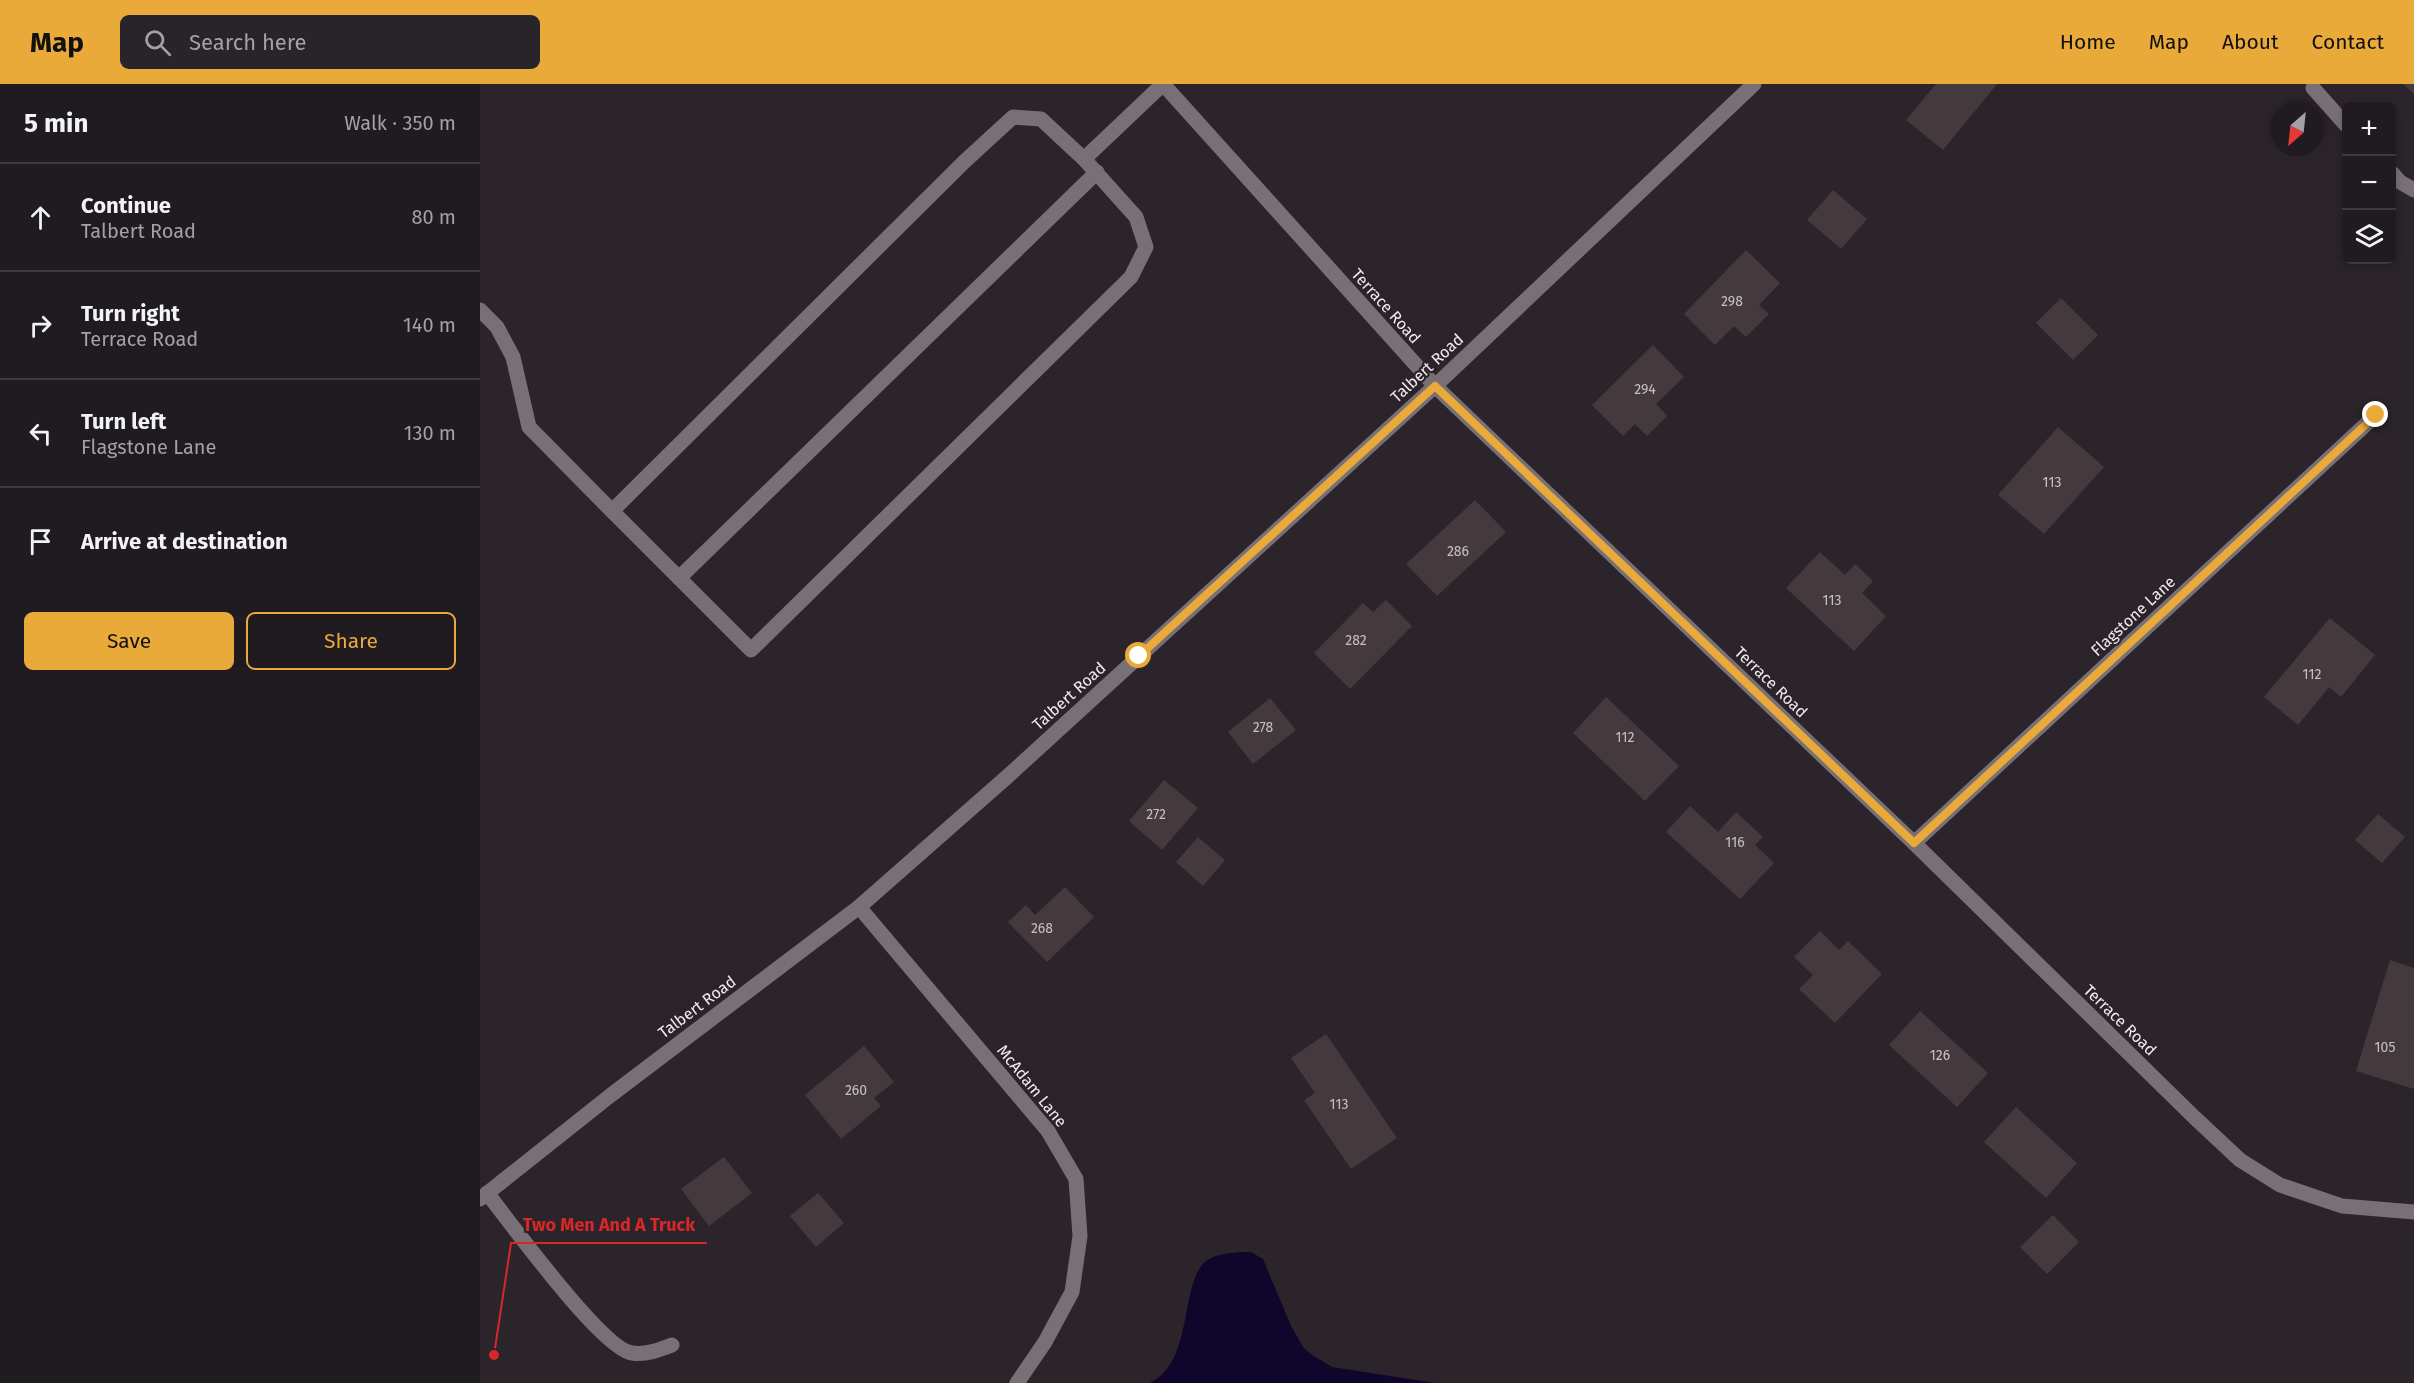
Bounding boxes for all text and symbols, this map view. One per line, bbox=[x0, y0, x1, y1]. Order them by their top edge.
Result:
search box bbox=[120, 15, 540, 69]
text: Map bbox=[30, 26, 84, 59]
icon: search bbox=[141, 26, 174, 59]
text: Search here bbox=[189, 29, 307, 56]
text: Home bbox=[2060, 29, 2116, 55]
text: Map bbox=[2149, 29, 2189, 55]
text: About bbox=[2222, 29, 2279, 55]
text: Contact bbox=[2312, 29, 2384, 55]
north arrow bbox=[2270, 102, 2324, 156]
map controls bbox=[2342, 102, 2396, 264]
button: + bbox=[2342, 102, 2396, 156]
text: 5 min bbox=[24, 108, 88, 139]
text: Walk · 350 m bbox=[344, 111, 456, 135]
button: − bbox=[2342, 156, 2396, 210]
text: Continue bbox=[81, 192, 171, 219]
icon: ahead bbox=[24, 201, 57, 234]
text: 80 m bbox=[411, 205, 456, 229]
button: layers bbox=[2342, 210, 2396, 264]
text: Talbert Road bbox=[81, 219, 196, 243]
street label: Terrace Road bbox=[1348, 265, 1424, 347]
house number: 298 bbox=[1721, 293, 1743, 310]
text: Turn right bbox=[81, 300, 180, 327]
icon: right bbox=[24, 309, 57, 342]
text: 140 m bbox=[403, 313, 456, 337]
text: Terrace Road bbox=[81, 327, 198, 351]
street label: Talbert Road bbox=[1387, 330, 1467, 406]
house number: 294 bbox=[1634, 381, 1656, 398]
route end bbox=[2362, 401, 2388, 427]
text: Turn left bbox=[81, 408, 166, 435]
icon: left bbox=[24, 417, 57, 450]
text: 130 m bbox=[404, 421, 456, 445]
text: Flagstone Lane bbox=[81, 435, 216, 459]
house number: 113 bbox=[2043, 474, 2061, 491]
icon: arrive bbox=[24, 525, 57, 558]
text: Arrive at destination bbox=[81, 528, 288, 555]
house number: 286 bbox=[1447, 543, 1469, 560]
street label: Flagstone Lane bbox=[2087, 572, 2179, 660]
house number: 113 bbox=[1823, 592, 1841, 609]
button: Save bbox=[24, 612, 234, 670]
button: Share bbox=[246, 612, 456, 670]
house number: 282 bbox=[1345, 632, 1367, 649]
route start bbox=[1125, 642, 1151, 668]
street label: Terrace Road bbox=[1731, 643, 1811, 721]
street label: Talbert Road bbox=[1028, 658, 1110, 734]
house number: 112 bbox=[2303, 666, 2321, 683]
house number: 278 bbox=[1253, 719, 1273, 736]
house number: 112 bbox=[1616, 729, 1634, 746]
house number: 272 bbox=[1146, 806, 1166, 823]
house number: 116 bbox=[1725, 834, 1745, 851]
house number: 268 bbox=[1031, 920, 1053, 937]
street label: Talbert Road bbox=[655, 972, 739, 1042]
street label: Terrace Road bbox=[2080, 981, 2160, 1059]
house number: 105 bbox=[2375, 1039, 2395, 1056]
street label: McAdam Lane bbox=[993, 1041, 1071, 1131]
house number: 126 bbox=[1930, 1047, 1950, 1064]
house number: 260 bbox=[845, 1082, 867, 1099]
house number: 113 bbox=[1330, 1096, 1348, 1113]
callout: Two Men And A Truck bbox=[511, 1207, 707, 1243]
text: Two Men And A Truck bbox=[523, 1214, 696, 1236]

